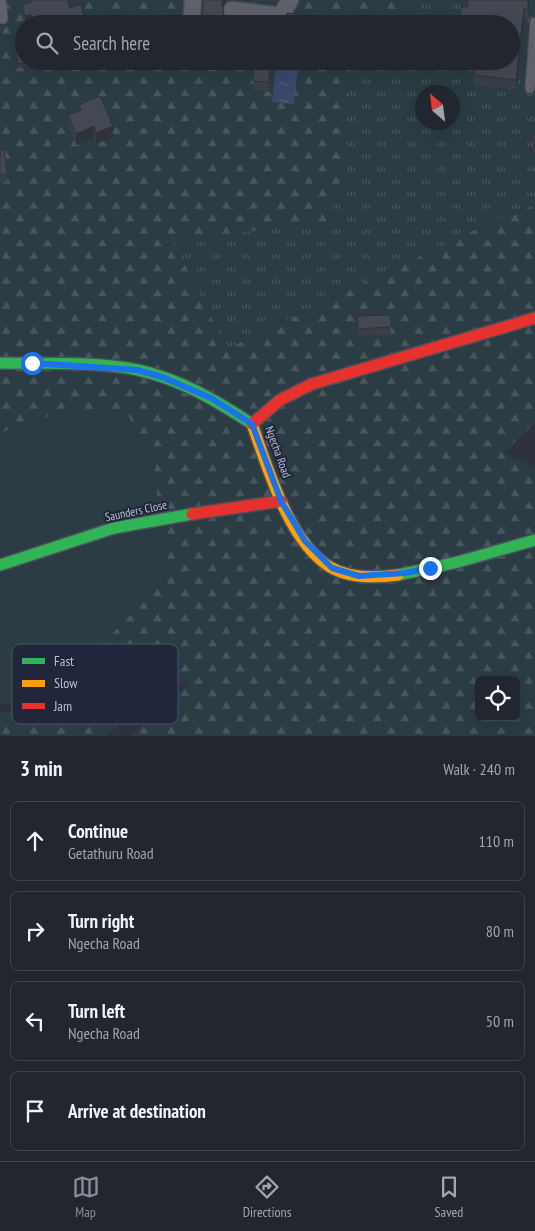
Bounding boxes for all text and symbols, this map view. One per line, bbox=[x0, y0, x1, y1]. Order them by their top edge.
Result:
search box bbox=[15, 15, 520, 70]
icon: search bbox=[33, 29, 61, 57]
text: Search here bbox=[73, 31, 150, 55]
north arrow bbox=[415, 85, 460, 130]
route start bbox=[21, 352, 44, 375]
street label: Ngecha Road bbox=[262, 424, 295, 480]
street label: Saunders Close bbox=[104, 497, 168, 524]
route end bbox=[419, 557, 442, 580]
legend bbox=[12, 644, 178, 724]
text: Fast bbox=[54, 652, 74, 670]
text: Slow bbox=[54, 674, 78, 692]
map controls bbox=[475, 676, 520, 721]
button: locate bbox=[475, 676, 520, 721]
text: Jam bbox=[53, 697, 72, 715]
text: 3 min bbox=[20, 755, 62, 782]
text: Walk · 240 m bbox=[443, 759, 515, 779]
text: Continue bbox=[68, 819, 128, 843]
icon: ahead bbox=[21, 827, 49, 855]
text: 110 m bbox=[479, 831, 514, 851]
text: Getathuru Road bbox=[68, 843, 154, 863]
text: Turn right bbox=[68, 909, 134, 933]
icon: right bbox=[21, 917, 49, 945]
text: 80 m bbox=[486, 921, 514, 941]
text: Ngecha Road bbox=[68, 933, 140, 953]
text: Turn left bbox=[68, 999, 125, 1023]
icon: left bbox=[21, 1007, 49, 1035]
text: 50 m bbox=[486, 1011, 514, 1031]
text: Ngecha Road bbox=[68, 1023, 140, 1043]
icon: arrive bbox=[21, 1097, 49, 1125]
text: Arrive at destination bbox=[68, 1099, 206, 1123]
tab: Map bbox=[72, 1173, 100, 1221]
tab: Directions bbox=[243, 1173, 291, 1221]
tab: Saved bbox=[435, 1173, 463, 1221]

